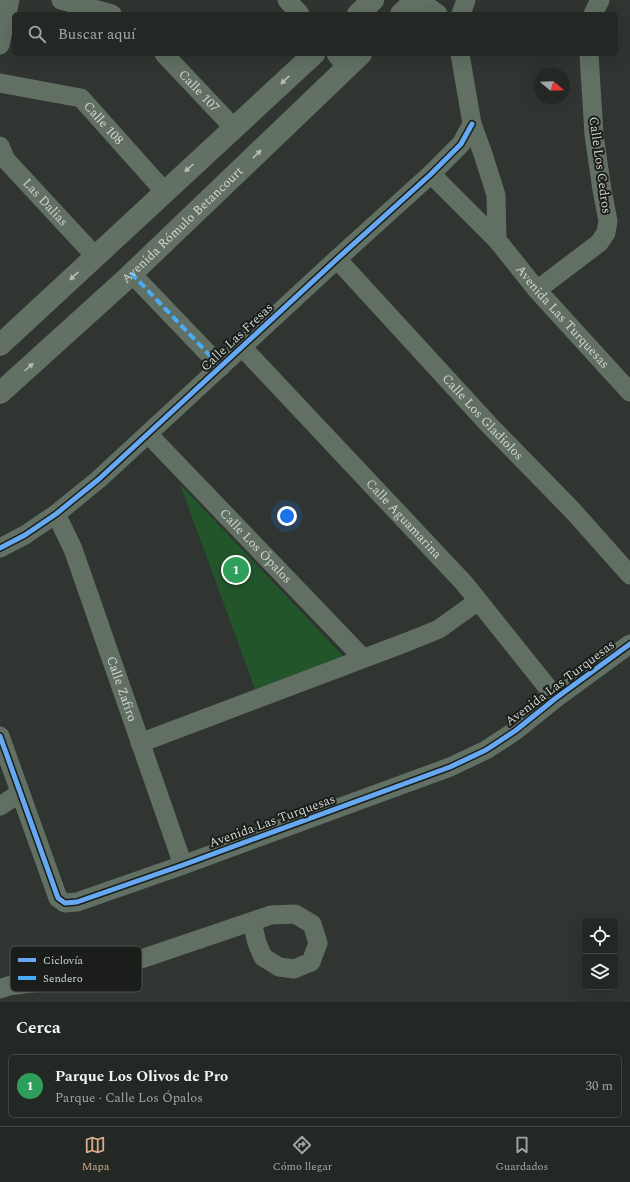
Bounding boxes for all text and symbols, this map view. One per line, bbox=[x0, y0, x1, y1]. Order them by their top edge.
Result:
search box bbox=[12, 12, 618, 56]
icon: search bbox=[26, 23, 48, 45]
text: Buscar aquí bbox=[58, 23, 136, 46]
street label: Calle 107 bbox=[174, 65, 224, 117]
north arrow bbox=[534, 68, 570, 104]
one-way arrow bbox=[280, 76, 290, 85]
street label: Calle 108 bbox=[78, 97, 128, 149]
street label: Calle Los Cedros bbox=[583, 115, 617, 215]
one-way arrow bbox=[252, 149, 262, 159]
street label: Avenida Rómulo Betancourt bbox=[117, 161, 248, 288]
one-way arrow bbox=[184, 164, 195, 173]
street label: Las Dalias bbox=[18, 174, 73, 231]
street label: Avenida Las Turquesas bbox=[511, 261, 614, 373]
one-way arrow bbox=[69, 271, 79, 281]
street label: Calle Las Fresas bbox=[196, 298, 278, 376]
one-way arrow bbox=[24, 362, 34, 372]
street label: Calle Los Gladiolos bbox=[437, 369, 528, 465]
street label: Calle Aguamarina bbox=[361, 474, 447, 564]
street label: Calle Los Ópalos bbox=[215, 504, 297, 588]
your location bbox=[277, 506, 297, 526]
pin: 1 bbox=[223, 555, 249, 585]
street label: Avenida Las Turquesas bbox=[501, 635, 619, 731]
street label: Calle Zafiro bbox=[101, 653, 142, 724]
street label: Avenida Las Turquesas bbox=[206, 789, 338, 853]
map controls bbox=[582, 918, 618, 990]
button: locate bbox=[582, 918, 618, 954]
legend bbox=[10, 946, 142, 992]
text: Ciclovía bbox=[43, 952, 84, 969]
button: layers bbox=[582, 954, 618, 990]
text: Sendero bbox=[43, 970, 83, 987]
text: Cerca bbox=[16, 1015, 61, 1041]
text: Parque Los Olivos de Pro bbox=[55, 1065, 228, 1088]
text: 1 bbox=[26, 1076, 34, 1096]
text: 30 m bbox=[586, 1076, 613, 1096]
text: Parque · Calle Los Ópalos bbox=[55, 1088, 203, 1108]
tab: Mapa bbox=[82, 1134, 109, 1175]
tab: Cómo llegar bbox=[273, 1134, 332, 1175]
tab: Guardados bbox=[496, 1134, 548, 1175]

